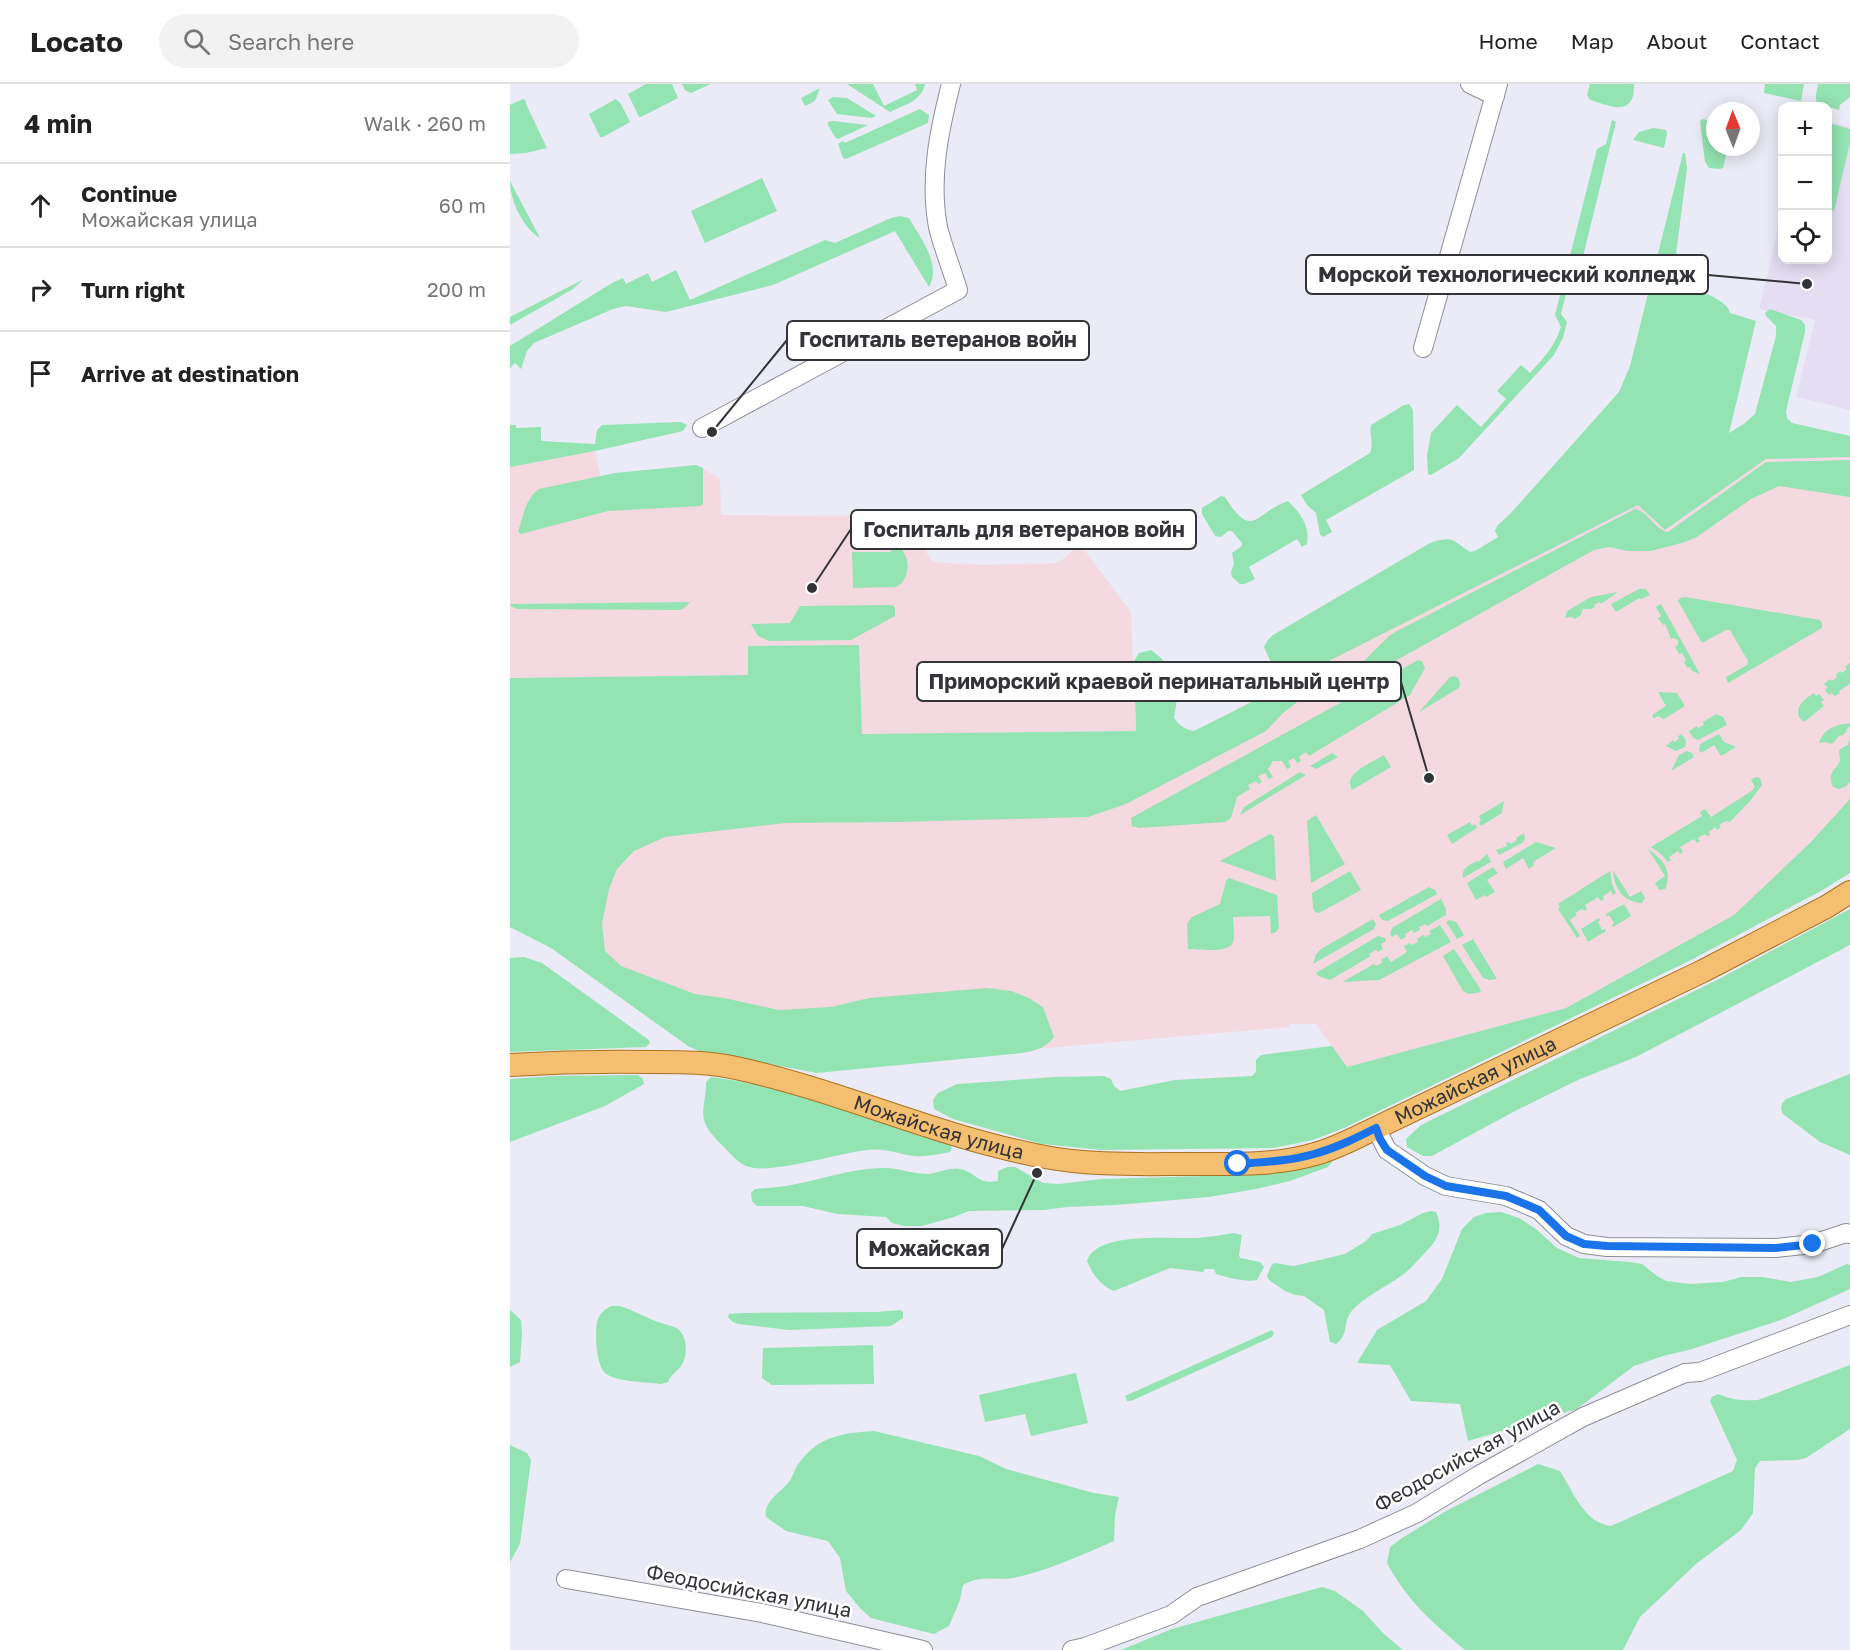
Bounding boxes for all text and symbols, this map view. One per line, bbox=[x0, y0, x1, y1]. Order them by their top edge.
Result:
search box bbox=[159, 14, 579, 68]
text: Locato bbox=[30, 25, 123, 58]
icon: search bbox=[180, 25, 213, 58]
text: Search here bbox=[228, 28, 354, 55]
text: Home bbox=[1478, 28, 1538, 54]
text: Map bbox=[1571, 28, 1614, 54]
text: About bbox=[1647, 28, 1707, 54]
text: Contact bbox=[1740, 28, 1820, 54]
north arrow bbox=[1706, 102, 1760, 156]
map controls bbox=[1778, 102, 1832, 264]
button: + bbox=[1778, 102, 1832, 156]
text: 4 min bbox=[24, 108, 92, 139]
text: Walk · 260 m bbox=[364, 111, 486, 135]
button: − bbox=[1778, 156, 1832, 210]
text: Continue bbox=[81, 180, 177, 207]
icon: ahead bbox=[24, 189, 57, 222]
text: 60 m bbox=[439, 193, 486, 217]
text: Можайская улица bbox=[81, 207, 258, 231]
button: locate bbox=[1778, 210, 1832, 264]
callout: Морской технологический колледж bbox=[1306, 255, 1708, 294]
text: Морской технологический колледж bbox=[1318, 261, 1697, 287]
icon: right bbox=[24, 273, 57, 306]
text: Turn right bbox=[81, 276, 185, 303]
text: 200 m bbox=[427, 277, 486, 301]
callout: Госпиталь ветеранов войн bbox=[787, 321, 1089, 360]
text: Госпиталь ветеранов войн bbox=[799, 326, 1077, 352]
icon: arrive bbox=[24, 357, 57, 390]
text: Arrive at destination bbox=[81, 360, 299, 387]
callout: Госпиталь для ветеранов войн bbox=[851, 510, 1196, 549]
text: Госпиталь для ветеранов войн bbox=[863, 516, 1185, 542]
callout: Приморский краевой перинатальный центр bbox=[917, 662, 1401, 701]
text: Приморский краевой перинатальный центр bbox=[929, 668, 1390, 694]
street label: Можайская улица bbox=[1390, 1030, 1560, 1129]
street label: Можайская улица bbox=[851, 1089, 1026, 1163]
route start bbox=[1224, 1150, 1250, 1176]
callout: Можайская bbox=[857, 1229, 1002, 1268]
route end bbox=[1799, 1230, 1825, 1256]
text: Можайская bbox=[868, 1235, 990, 1261]
street label: Феодосийская улица bbox=[1370, 1394, 1564, 1516]
street label: Феодосийская улица bbox=[645, 1558, 854, 1622]

